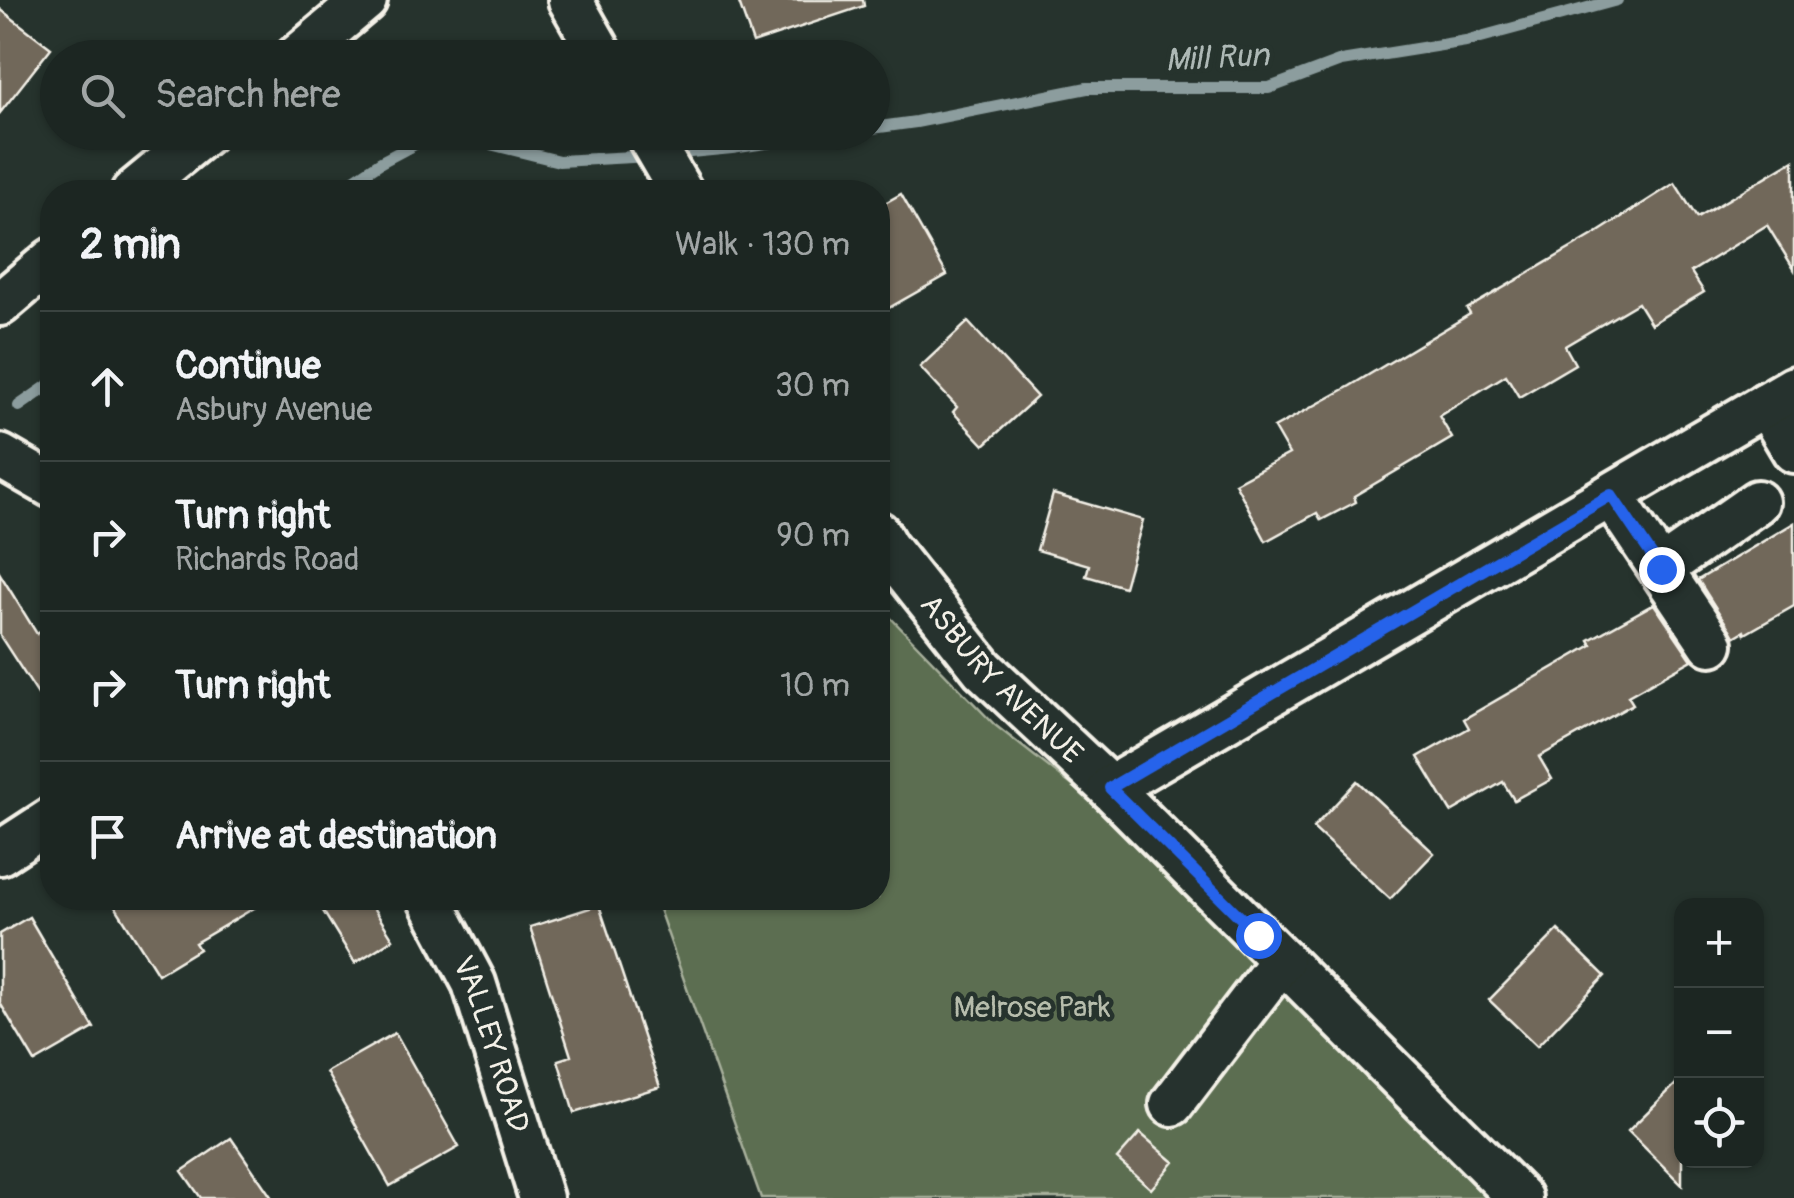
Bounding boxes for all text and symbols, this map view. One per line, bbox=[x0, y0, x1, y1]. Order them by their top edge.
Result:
water label: Mill Run bbox=[1164, 35, 1272, 81]
search box bbox=[40, 40, 890, 150]
icon: search bbox=[75, 68, 130, 123]
text: Search here bbox=[155, 71, 341, 119]
text: 2 min bbox=[80, 219, 181, 271]
text: Walk · 130 m bbox=[675, 225, 850, 265]
text: Continue bbox=[175, 342, 321, 390]
icon: ahead bbox=[80, 359, 135, 414]
text: 30 m bbox=[775, 366, 850, 406]
text: Asbury Avenue bbox=[175, 390, 372, 430]
text: Turn right bbox=[175, 492, 330, 540]
icon: right bbox=[80, 509, 135, 564]
text: 90 m bbox=[776, 516, 850, 556]
text: Richards Road bbox=[175, 540, 359, 580]
route end bbox=[1639, 547, 1685, 593]
street label: ASBURY AVENUE bbox=[912, 587, 1091, 772]
icon: right bbox=[80, 659, 135, 714]
text: Turn right bbox=[175, 662, 330, 710]
text: 10 m bbox=[780, 666, 850, 706]
icon: arrive bbox=[80, 809, 135, 864]
text: Arrive at destination bbox=[175, 812, 497, 860]
map controls bbox=[1674, 898, 1764, 1168]
button: + bbox=[1674, 898, 1764, 988]
route start bbox=[1236, 913, 1282, 959]
street label: VALLEY ROAD bbox=[445, 950, 538, 1137]
button: − bbox=[1674, 988, 1764, 1078]
park label: Melrose Park bbox=[954, 989, 1111, 1026]
button: locate bbox=[1674, 1078, 1764, 1168]

